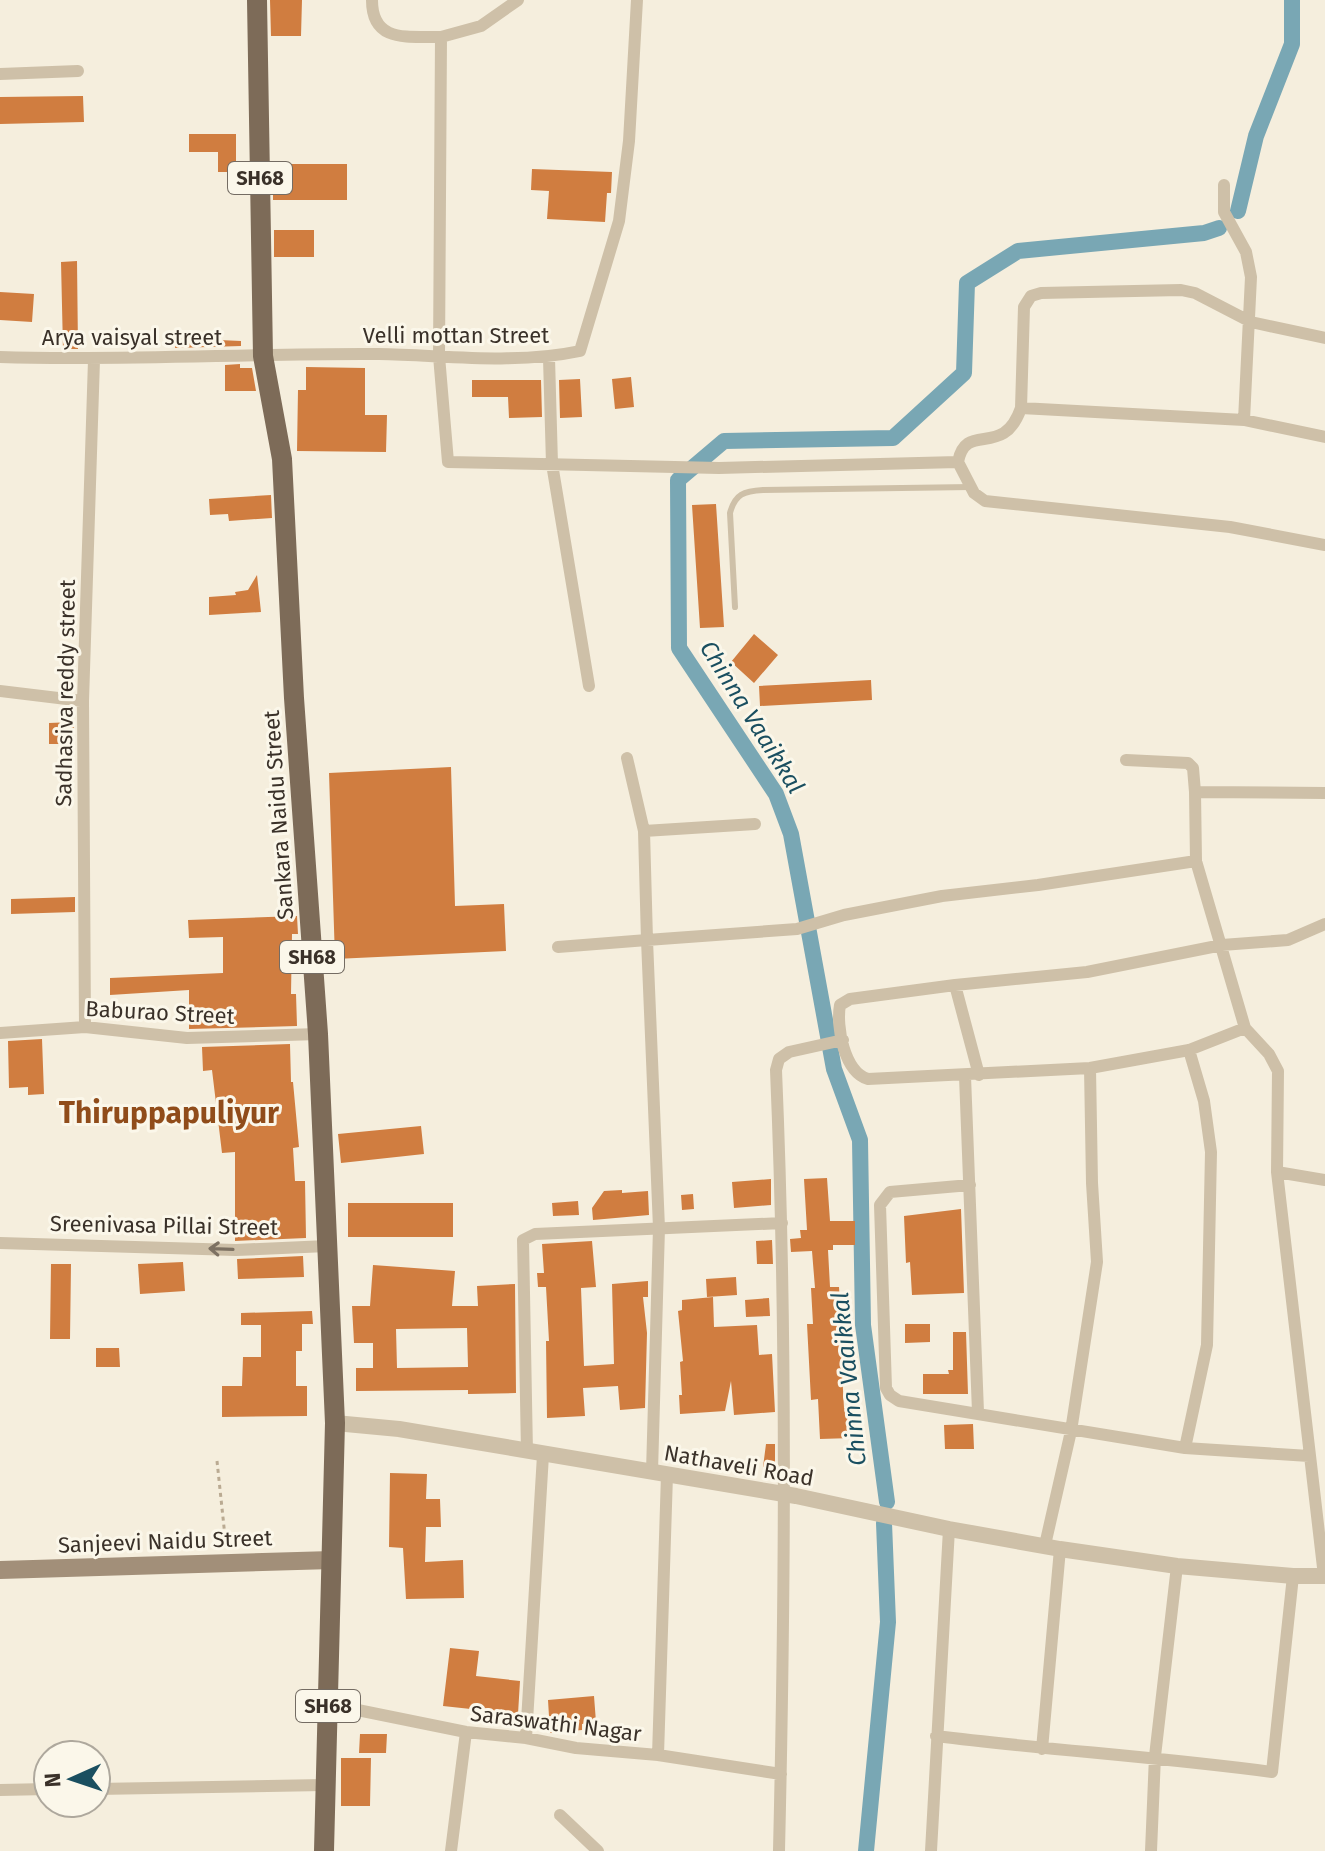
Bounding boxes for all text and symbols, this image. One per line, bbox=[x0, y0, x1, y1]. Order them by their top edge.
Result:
road number: SH68 bbox=[228, 162, 292, 194]
street label: Velli mottan Street bbox=[363, 322, 549, 349]
street label: Arya vaisyal street bbox=[42, 324, 222, 351]
street label: Sadhasiva reddy street bbox=[50, 579, 81, 807]
water label: Chinna Vaaikkal bbox=[694, 635, 810, 799]
street label: Sankara Naidu Street bbox=[258, 709, 299, 921]
road number: SH68 bbox=[280, 941, 344, 973]
street label: Baburao Street bbox=[85, 995, 235, 1030]
district label: Thiruppapuliyur bbox=[59, 1095, 280, 1131]
street label: Sreenivasa Pillai Street bbox=[50, 1210, 278, 1241]
one-way arrow bbox=[208, 1242, 235, 1257]
water label: Chinna Vaaikkal bbox=[826, 1291, 872, 1467]
street label: Nathaveli Road bbox=[662, 1439, 816, 1492]
street label: Sanjeevi Naidu Street bbox=[57, 1524, 273, 1559]
road number: SH68 bbox=[296, 1690, 360, 1722]
street label: Saraswathi Nagar bbox=[469, 1700, 644, 1747]
north arrow bbox=[32, 1739, 112, 1819]
text: N bbox=[39, 1772, 66, 1788]

